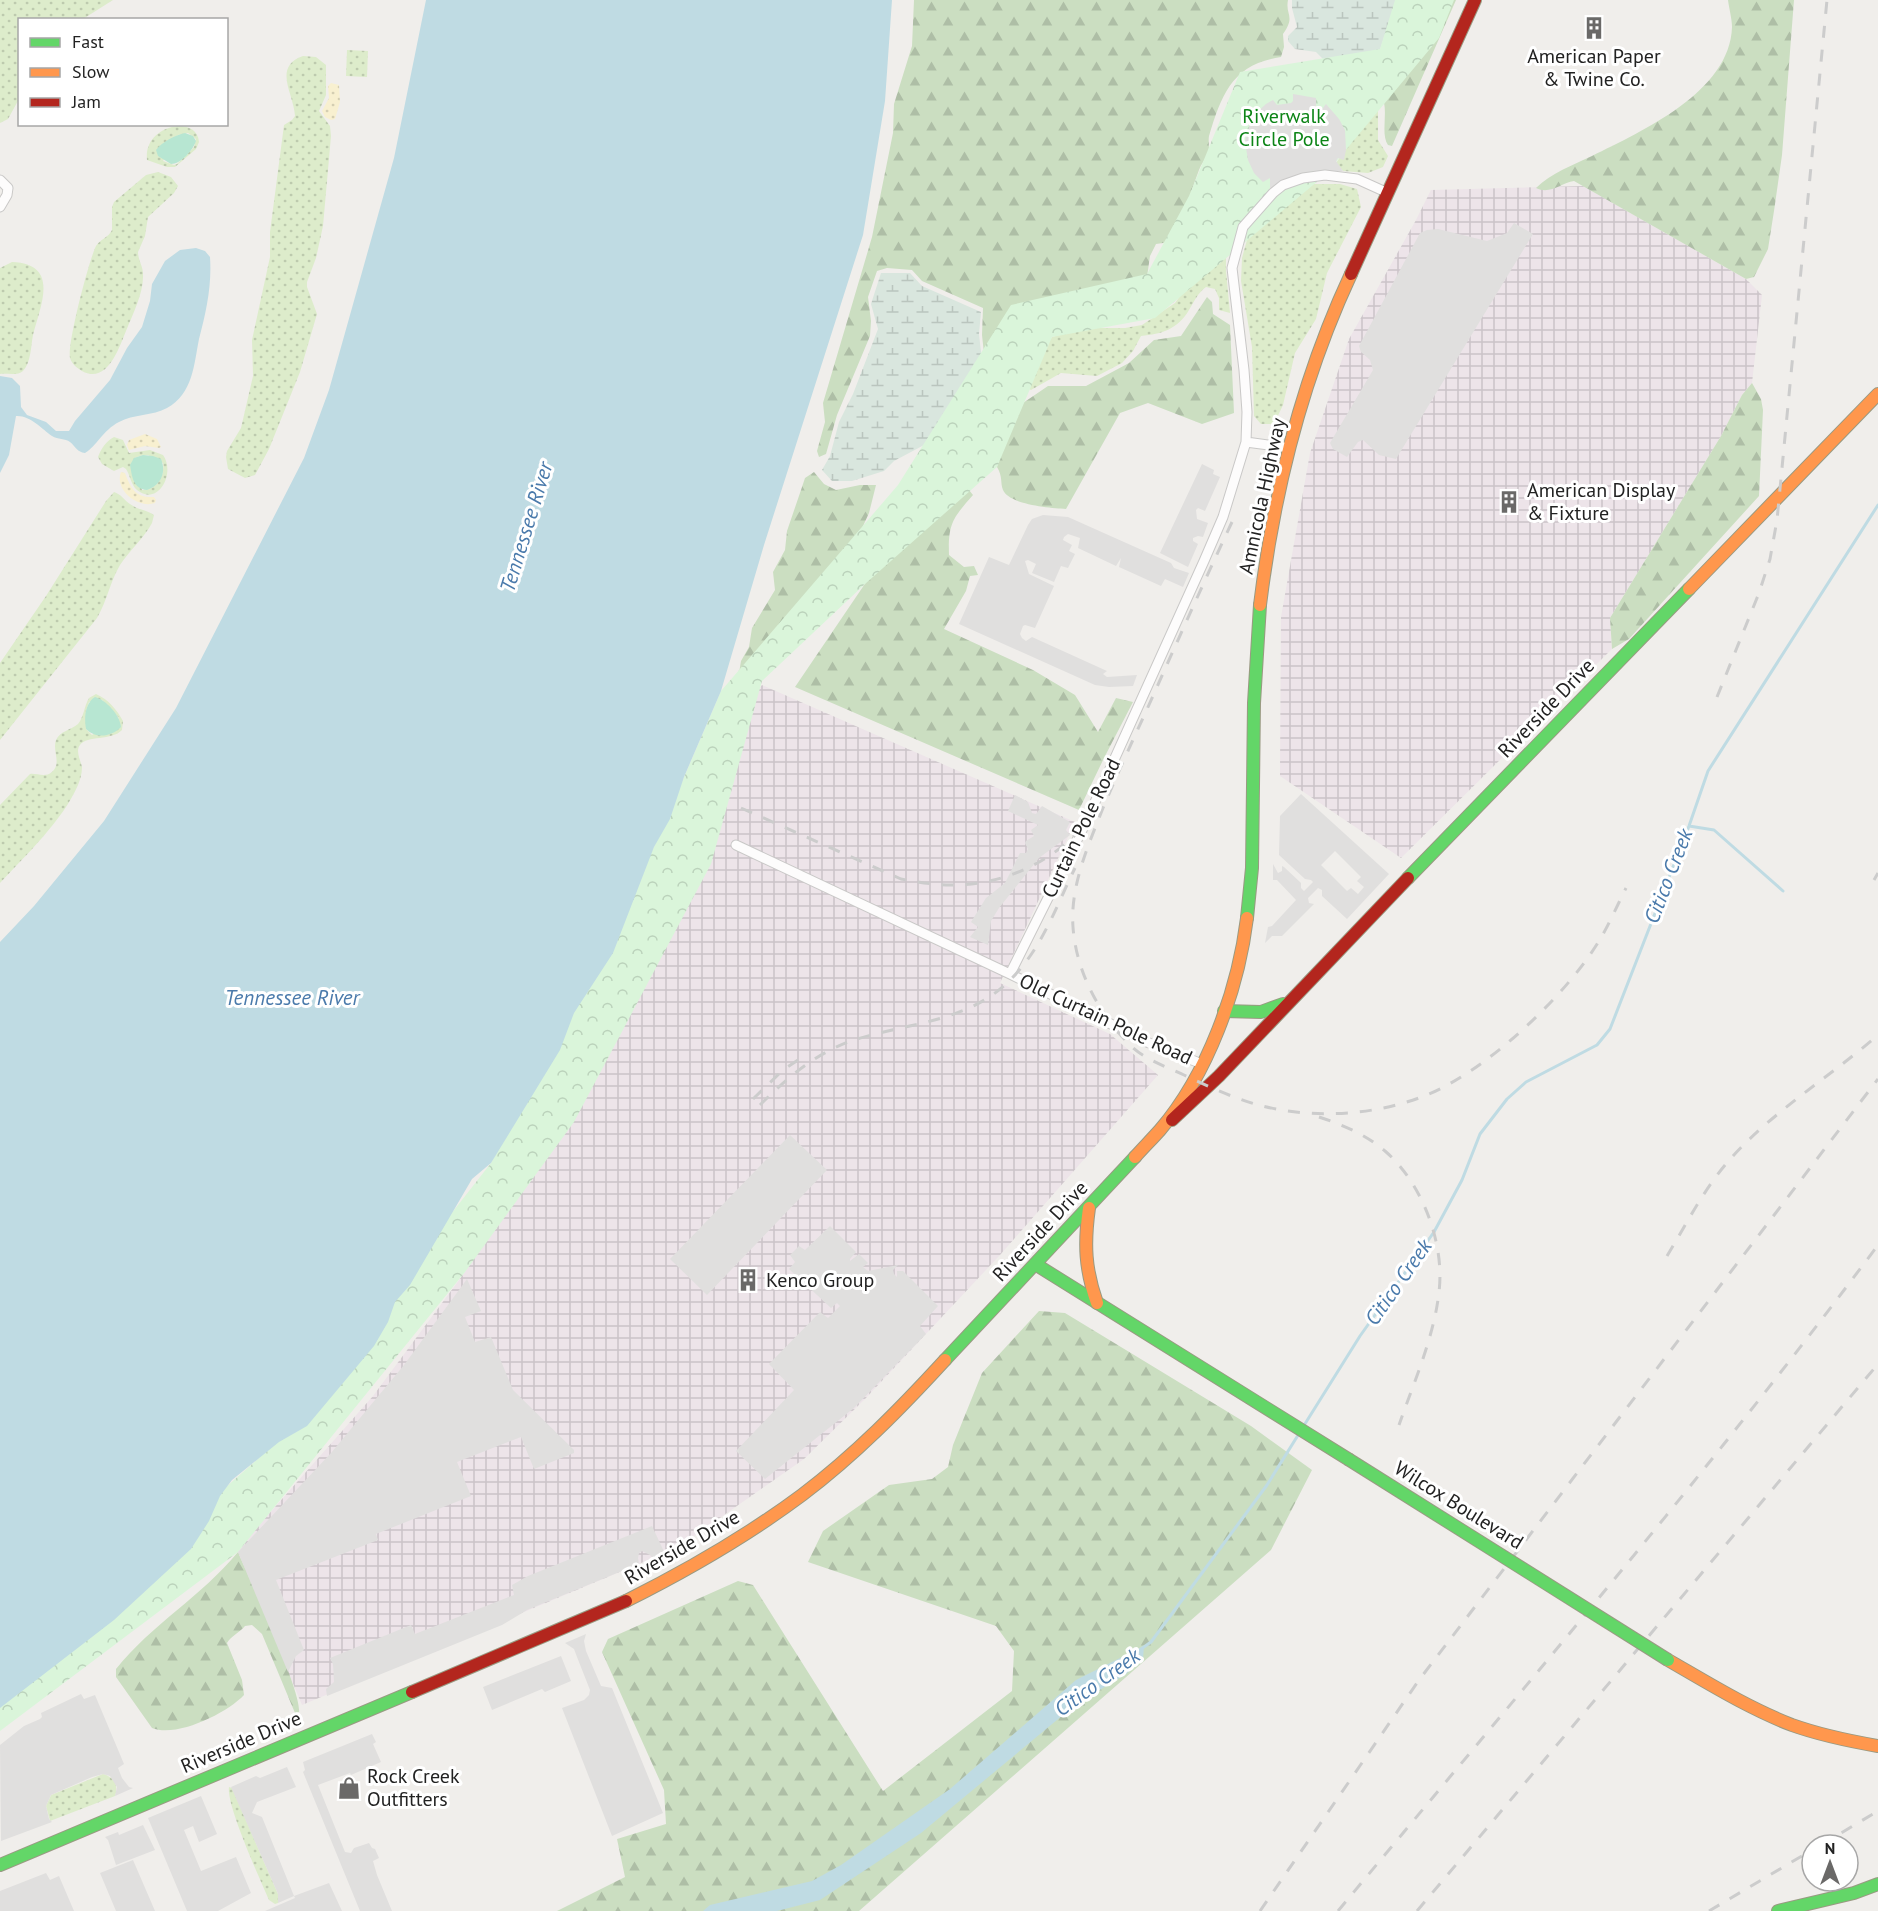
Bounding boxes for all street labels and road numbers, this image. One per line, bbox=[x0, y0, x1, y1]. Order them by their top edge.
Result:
street label: Amnicola Highway bbox=[1233, 415, 1291, 576]
street label: Riverside Drive bbox=[1492, 653, 1600, 763]
street label: Curtain Pole Road bbox=[1036, 754, 1126, 902]
street label: Old Curtain Pole Road bbox=[1015, 967, 1197, 1071]
street label: Riverside Drive bbox=[987, 1175, 1093, 1287]
street label: Wilcox Boulevard bbox=[1390, 1455, 1528, 1555]
street label: Riverside Drive bbox=[620, 1504, 744, 1590]
street label: Riverside Drive bbox=[177, 1705, 305, 1779]

